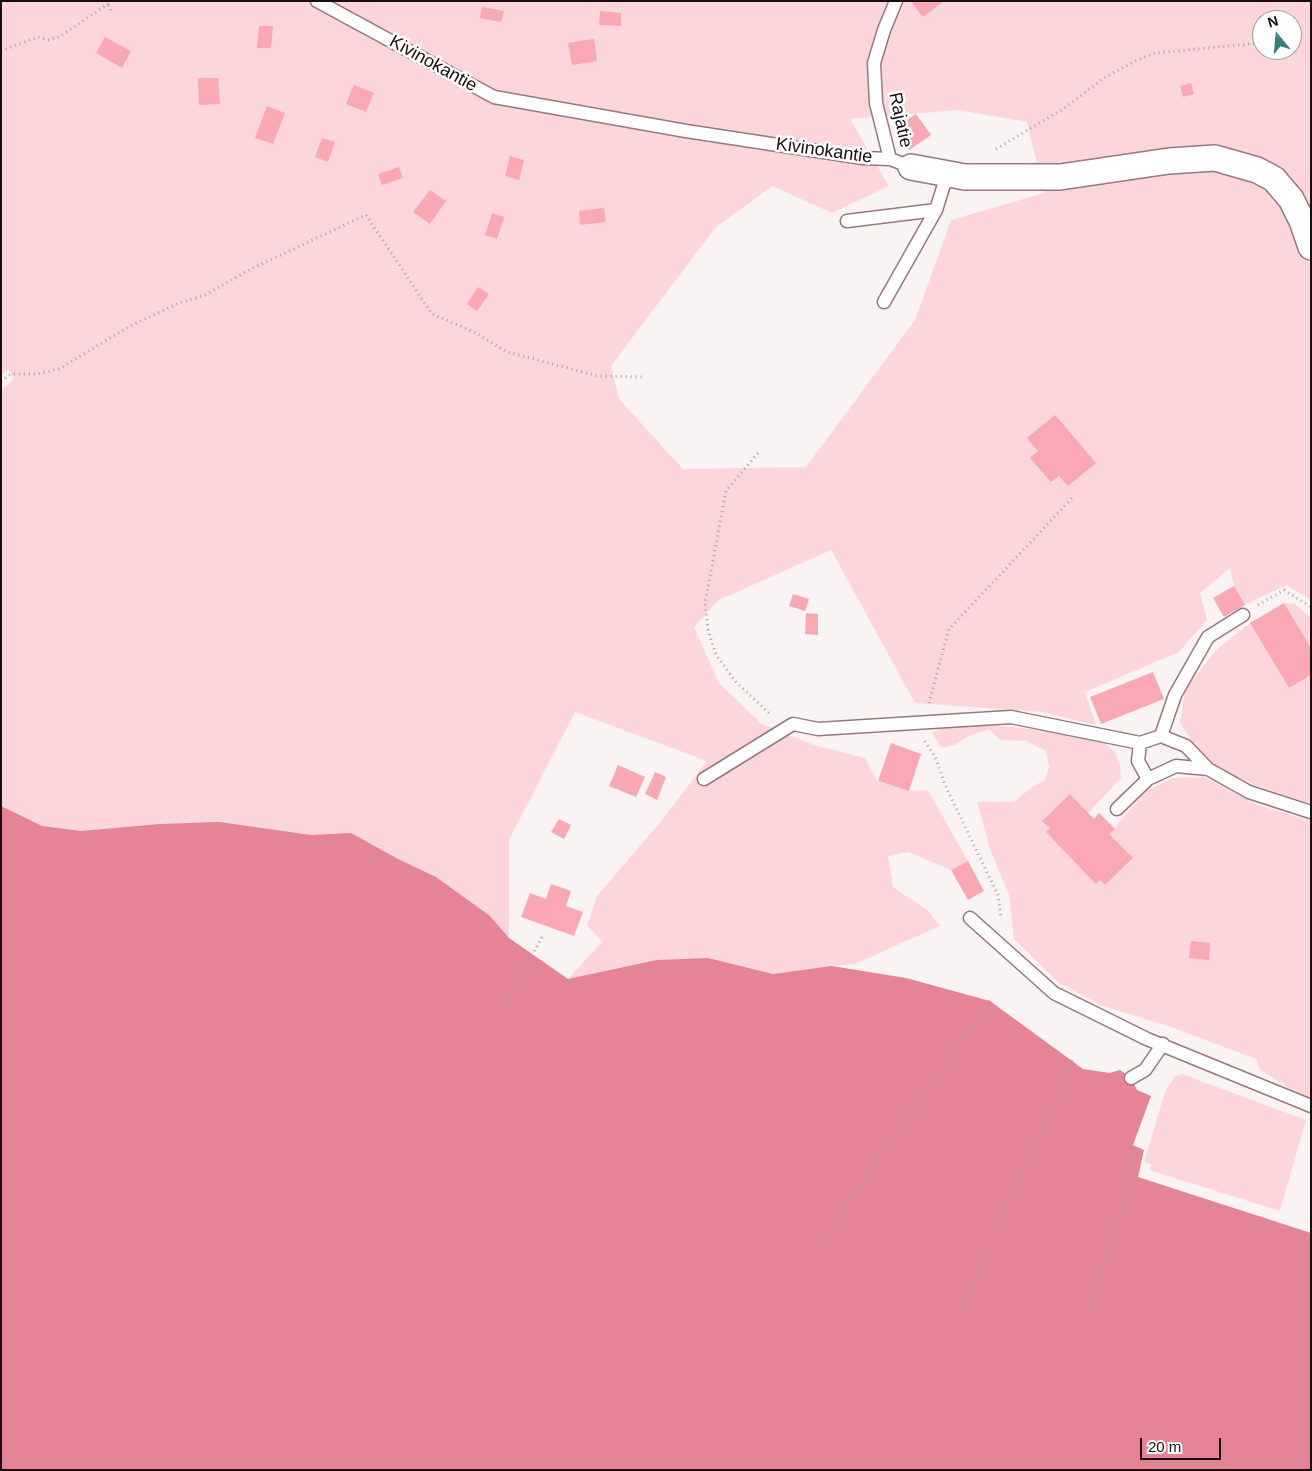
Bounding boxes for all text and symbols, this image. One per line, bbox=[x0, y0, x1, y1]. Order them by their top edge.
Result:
north arrow bbox=[1252, 10, 1302, 60]
text: N bbox=[1266, 12, 1280, 31]
street label: Kivinokantie bbox=[385, 31, 481, 97]
street label: Rajatie bbox=[884, 90, 916, 150]
street label: Kivinokantie bbox=[774, 134, 874, 168]
scale bar bbox=[1142, 1428, 1223, 1460]
text: 20 m bbox=[1148, 1438, 1181, 1455]

